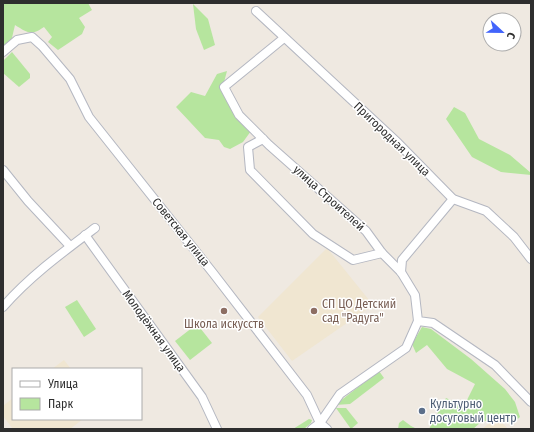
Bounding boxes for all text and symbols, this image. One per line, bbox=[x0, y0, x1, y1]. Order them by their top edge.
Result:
north arrow bbox=[482, 12, 522, 52]
text: С bbox=[504, 30, 518, 41]
street label: Пригородная улица bbox=[351, 99, 433, 179]
street label: улица Строителей bbox=[290, 162, 368, 234]
street label: Советская улица bbox=[149, 195, 213, 269]
street label: Молодёжная улица bbox=[120, 287, 188, 375]
place label: СП ЦО Детский сад "Радуга" bbox=[322, 297, 396, 325]
marker: Школа искусств bbox=[219, 306, 229, 316]
marker: СП ЦО Детский сад "Радуга" bbox=[309, 306, 319, 316]
place label: Школа искусств bbox=[184, 317, 264, 331]
legend bbox=[12, 368, 142, 420]
text: Улица bbox=[47, 377, 78, 391]
text: Парк bbox=[48, 397, 74, 411]
place label: Культурно досуговый центр bbox=[430, 397, 517, 425]
marker: Культурно досуговый центр bbox=[417, 406, 427, 416]

